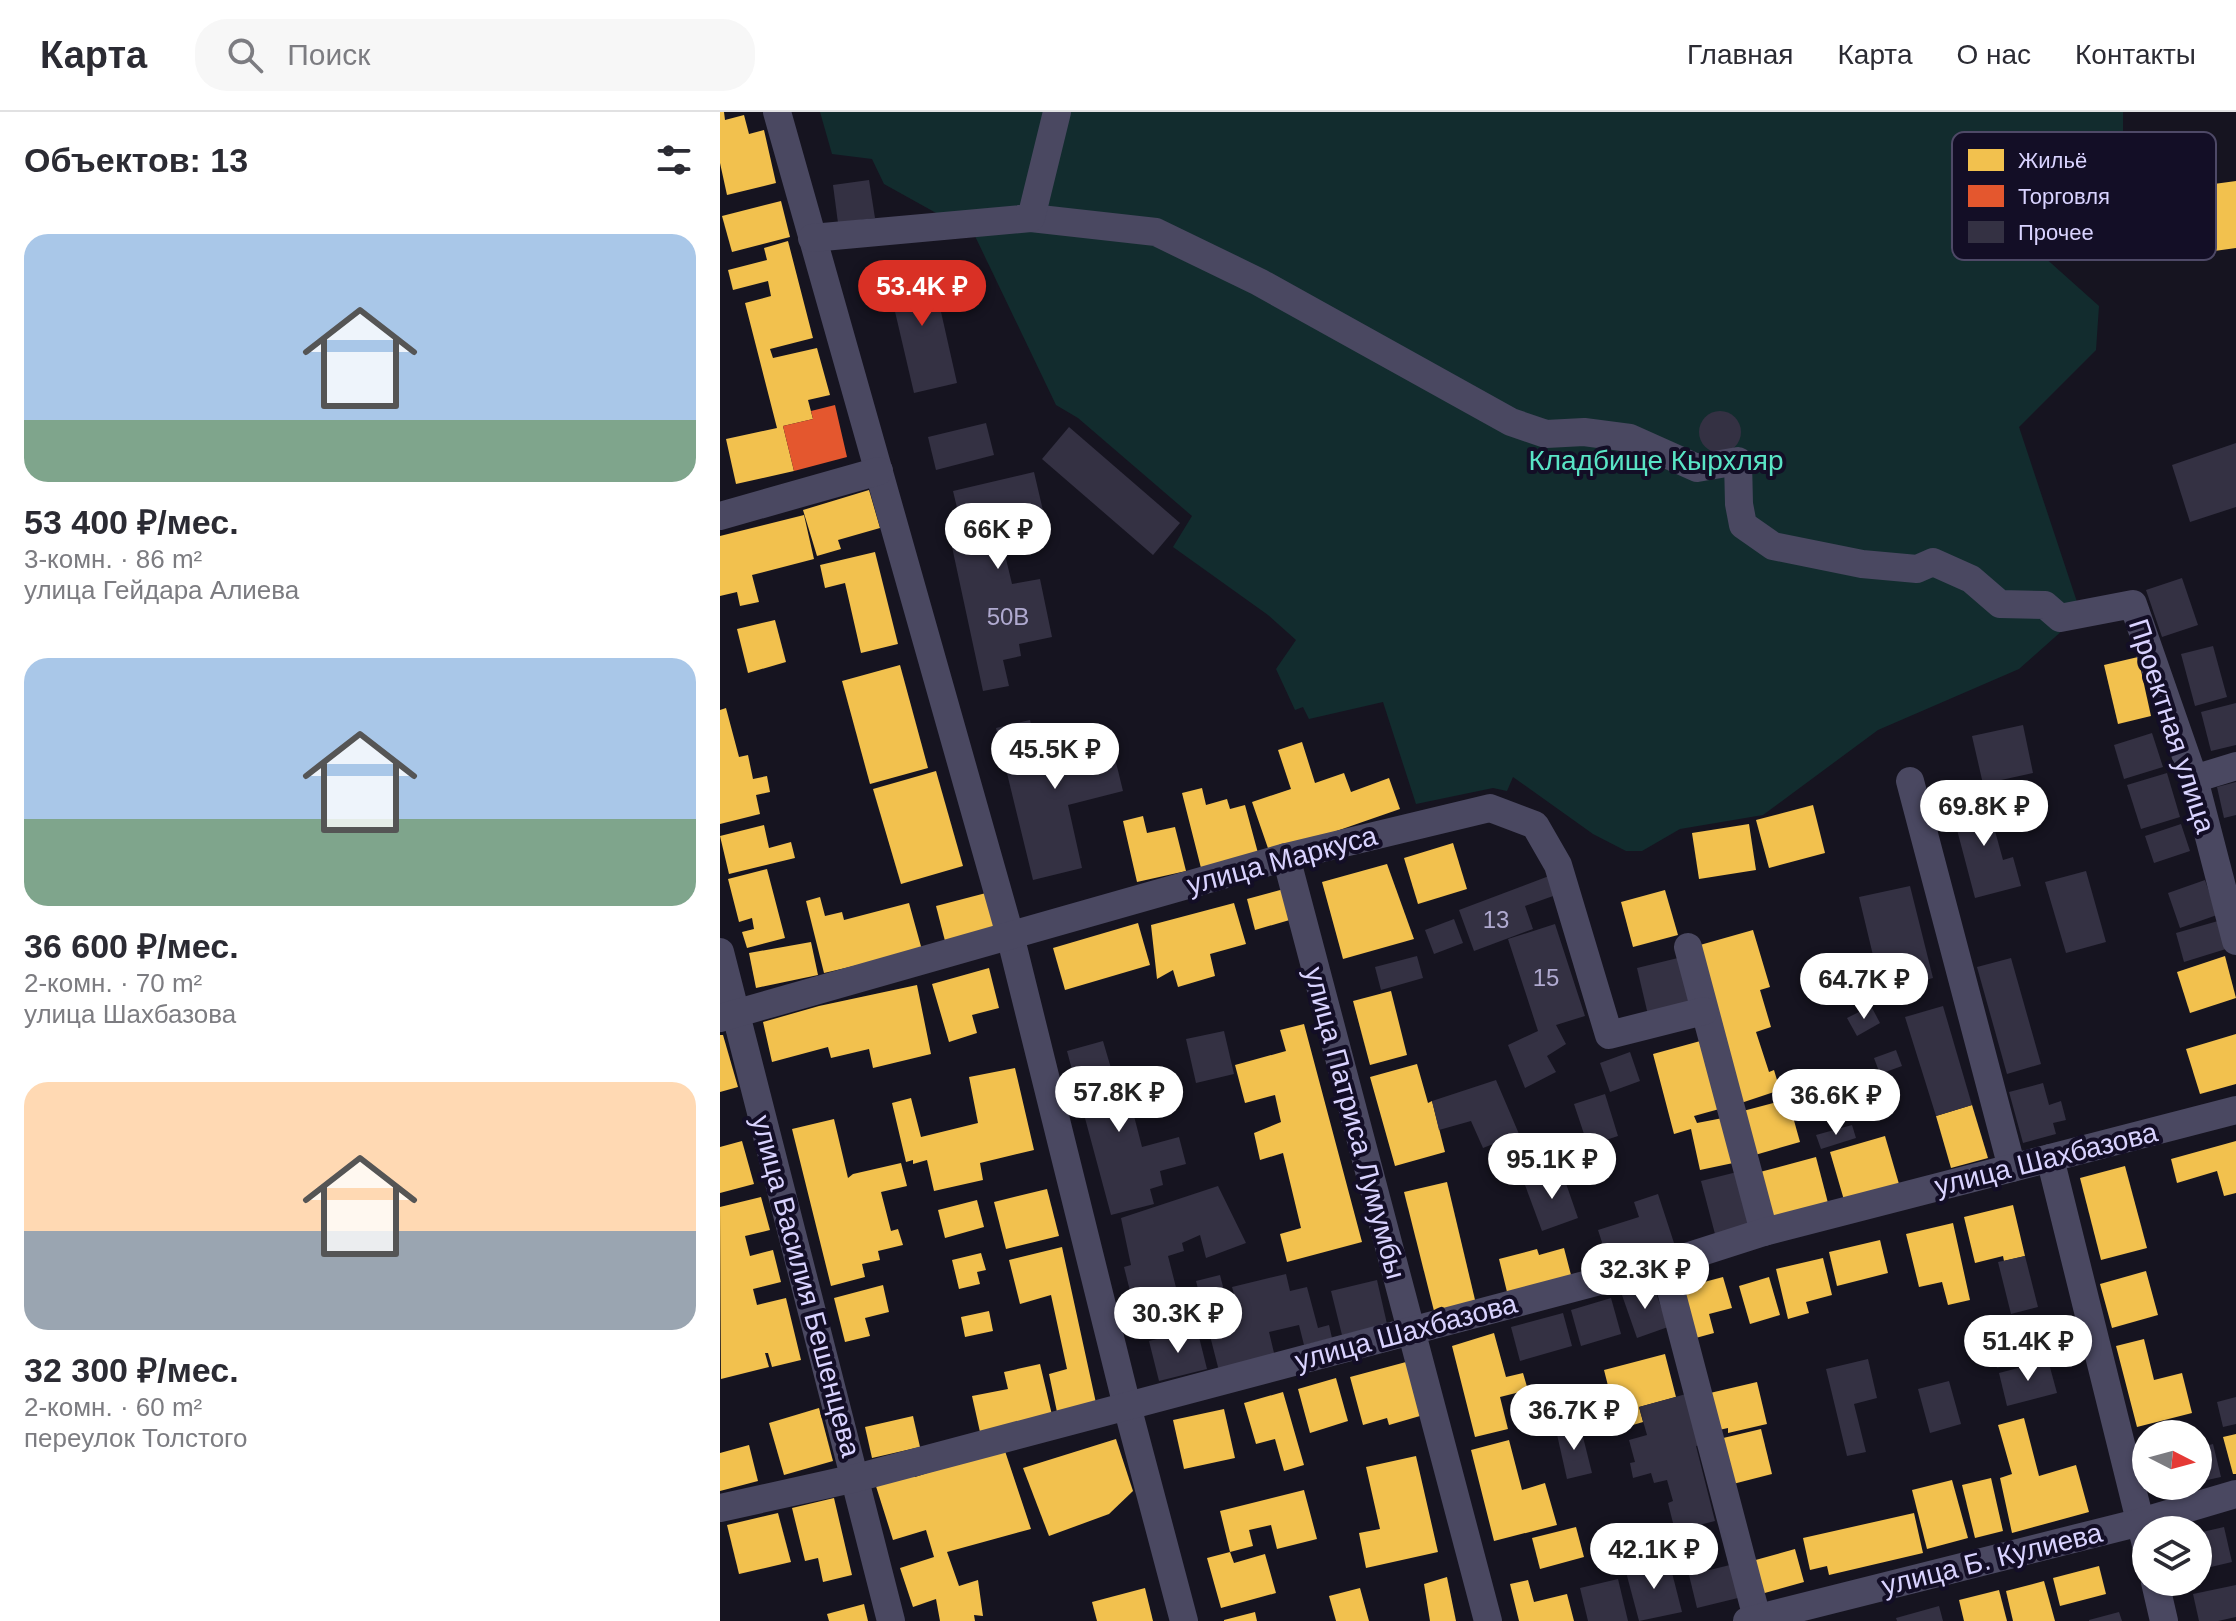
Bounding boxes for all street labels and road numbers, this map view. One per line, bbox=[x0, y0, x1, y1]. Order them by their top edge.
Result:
street label: Проектная улица bbox=[2123, 615, 2221, 837]
street label: улица Маркуса bbox=[1184, 820, 1381, 900]
street label: улица Патриса Лумумбы bbox=[1298, 963, 1412, 1283]
street label: улица Василия Бешенцева bbox=[745, 1112, 867, 1461]
street label: улица Шахбазова bbox=[1931, 1116, 2161, 1202]
street label: улица Шахбазова bbox=[1292, 1287, 1521, 1377]
street label: улица Б. Кулиева bbox=[1879, 1517, 2106, 1601]

